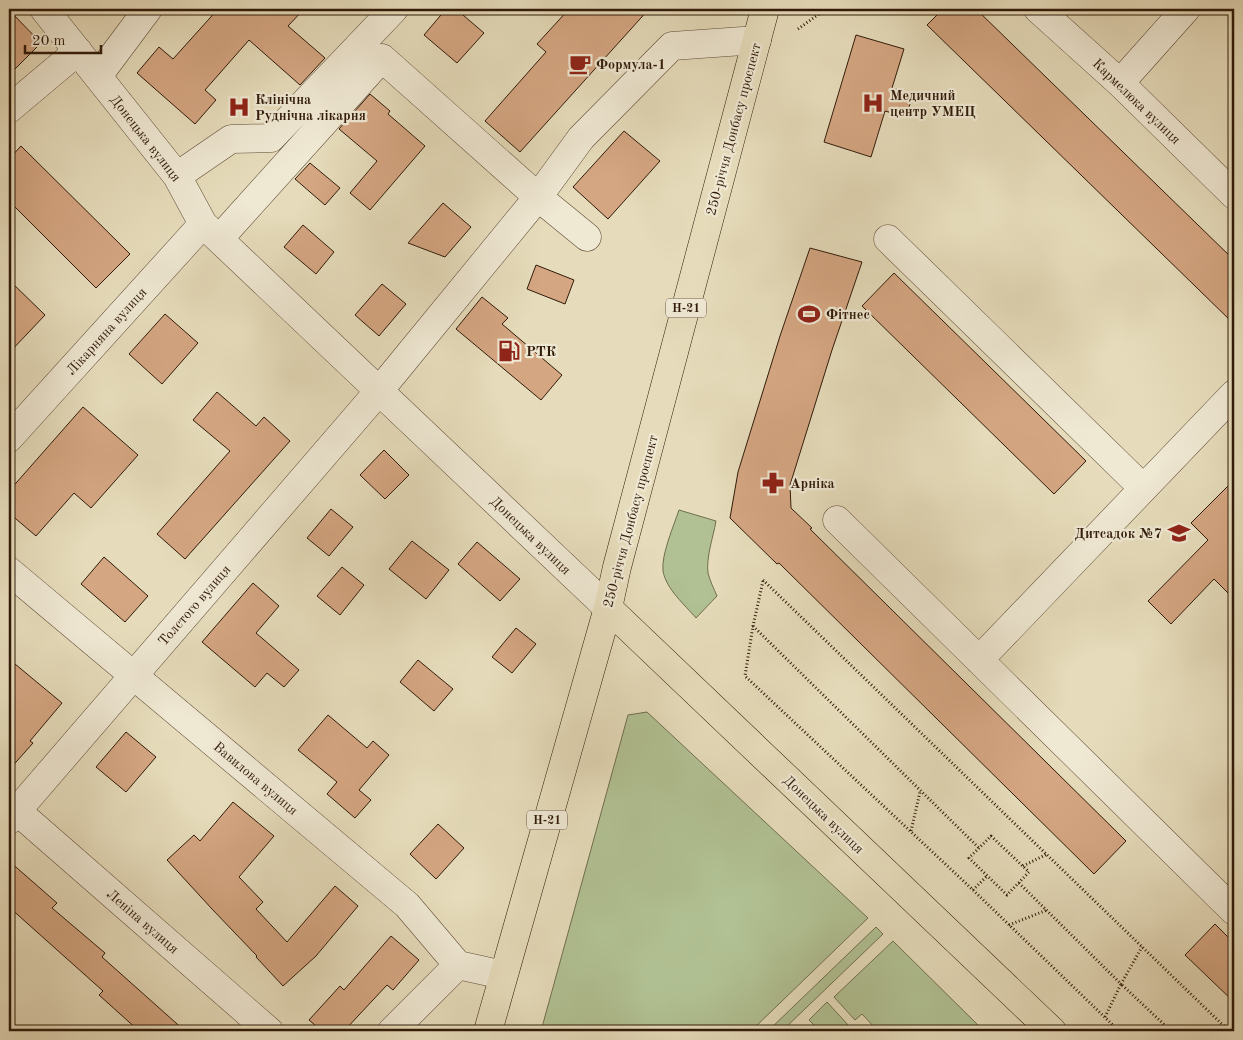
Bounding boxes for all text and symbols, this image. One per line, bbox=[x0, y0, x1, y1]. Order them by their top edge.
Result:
scale bar bbox=[25, 22, 101, 54]
text: 20 m bbox=[32, 34, 66, 49]
street label: 250-річчя Донбасу проспект bbox=[704, 41, 764, 217]
cafe icon: Формула-1 bbox=[567, 51, 593, 77]
street label: Кармелюка вулиця bbox=[1090, 56, 1183, 147]
place label: Формула-1 bbox=[596, 58, 666, 72]
place label: Медичний центр УМЕЦ bbox=[890, 89, 976, 119]
hospital icon: Медичний центр УМЕЦ bbox=[860, 90, 886, 116]
street label: Донецька вулиця bbox=[107, 93, 183, 185]
place label: Клінічна Руднічна лікарня bbox=[255, 93, 366, 123]
hospital icon: Клінічна Руднічна лікарня bbox=[226, 94, 252, 120]
street label: Лікарняна вулиця bbox=[64, 285, 149, 378]
road number: Н-21 bbox=[666, 298, 706, 318]
sports icon: Фітнес bbox=[796, 301, 822, 327]
place label: Фітнес bbox=[826, 308, 870, 322]
fuel station icon: РТК bbox=[496, 338, 522, 364]
place label: РТК bbox=[526, 345, 557, 359]
street label: 250-річчя Донбасу проспект bbox=[601, 433, 661, 609]
pharmacy icon: Арніка bbox=[760, 470, 786, 496]
place label: Арніка bbox=[790, 477, 835, 491]
street label: Донецька вулиця bbox=[487, 494, 573, 577]
school or university icon: Дитсадок №7 bbox=[1166, 520, 1192, 546]
place label: Дитсадок №7 bbox=[1075, 527, 1162, 541]
street label: Толстого вулиця bbox=[156, 563, 233, 649]
street label: Вавилова вулиця bbox=[211, 740, 300, 818]
street label: Донецька вулиця bbox=[780, 773, 866, 856]
road number: Н-21 bbox=[527, 810, 567, 830]
street label: Леніна вулиця bbox=[104, 887, 181, 957]

